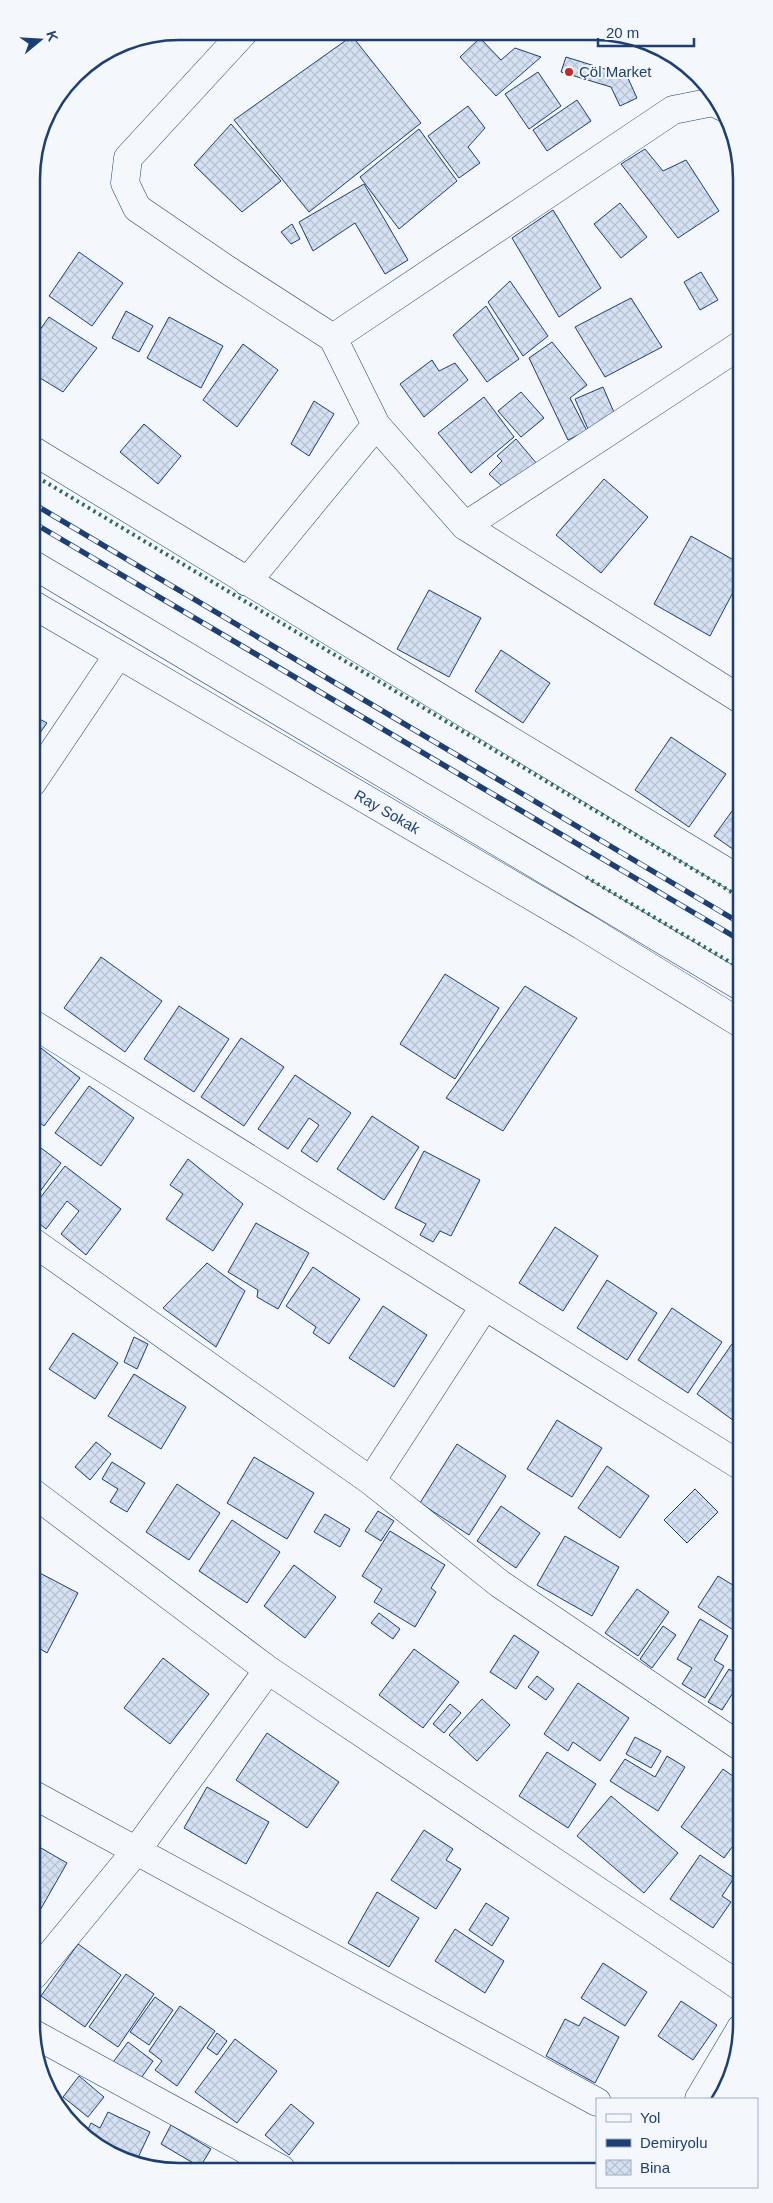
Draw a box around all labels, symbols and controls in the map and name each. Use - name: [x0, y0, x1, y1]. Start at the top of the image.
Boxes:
- north arrow: [15, 15, 65, 65]
- scale bar: [598, 15, 694, 47]
- text: 20 m: [606, 24, 639, 41]
- text: K: [43, 29, 62, 43]
- place label: Çöl Market: [579, 63, 652, 80]
- marker: Çöl Market: [563, 66, 575, 78]
- street label: Ray Sokak: [352, 786, 423, 837]
- legend: [596, 2098, 758, 2188]
- text: Yol: [640, 2109, 660, 2126]
- text: Demiryolu: [640, 2134, 708, 2151]
- text: Bina: [640, 2159, 671, 2176]

